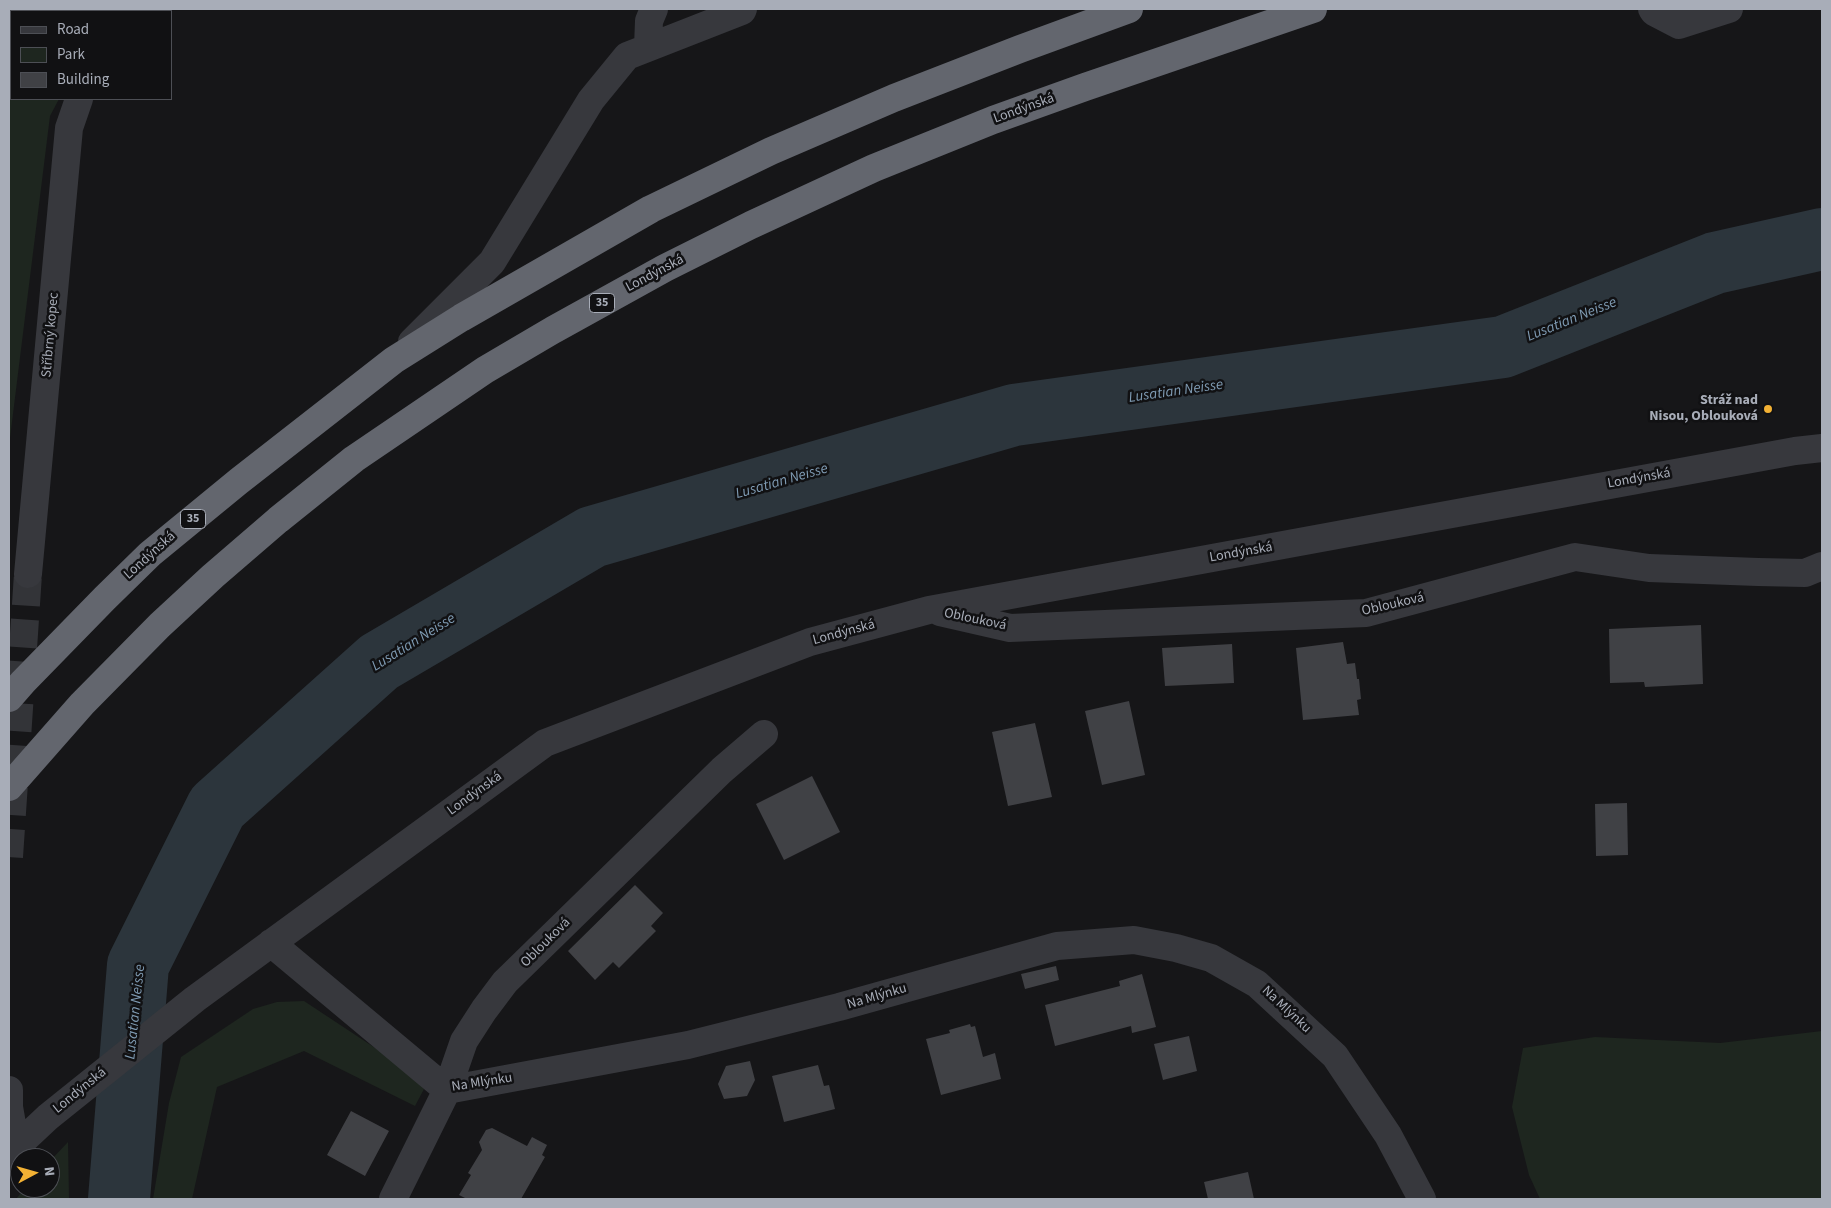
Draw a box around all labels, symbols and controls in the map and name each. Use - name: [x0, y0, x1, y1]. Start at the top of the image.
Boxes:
- legend: [10, 10, 172, 100]
- text: Road: [57, 19, 89, 40]
- text: Park: [57, 44, 85, 65]
- text: Building: [57, 69, 109, 90]
- street label: Londýnská: [991, 90, 1057, 128]
- street label: Londýnská: [623, 252, 687, 296]
- street label: Stříbrný kopec: [39, 292, 63, 378]
- road number: 35: [590, 294, 614, 312]
- water label: Lusatian Neisse: [1524, 294, 1620, 346]
- water label: Lusatian Neisse: [1128, 376, 1224, 408]
- place label: Stráž nad Nisou, Oblouková: [1649, 393, 1758, 426]
- marker: Stráž nad Nisou, Oblouková: [1762, 403, 1774, 415]
- water label: Lusatian Neisse: [734, 460, 830, 504]
- street label: Londýnská: [1606, 465, 1672, 493]
- road number: 35: [180, 509, 206, 528]
- street label: Londýnská: [121, 528, 179, 584]
- street label: Londýnská: [1208, 539, 1274, 567]
- street label: Oblouková: [1360, 590, 1426, 620]
- street label: Oblouková: [942, 605, 1008, 635]
- water label: Lusatian Neisse: [369, 610, 459, 676]
- street label: Londýnská: [811, 617, 877, 649]
- street label: Londýnská: [444, 769, 506, 819]
- street label: Oblouková: [518, 915, 574, 971]
- water label: Lusatian Neisse: [122, 964, 150, 1060]
- street label: Na Mlýnku: [845, 980, 909, 1014]
- street label: Na Mlýnku: [1258, 983, 1314, 1037]
- street label: Londýnská: [50, 1064, 110, 1118]
- street label: Na Mlýnku: [450, 1070, 514, 1096]
- north arrow: [10, 1148, 60, 1198]
- text: N: [38, 1166, 59, 1177]

